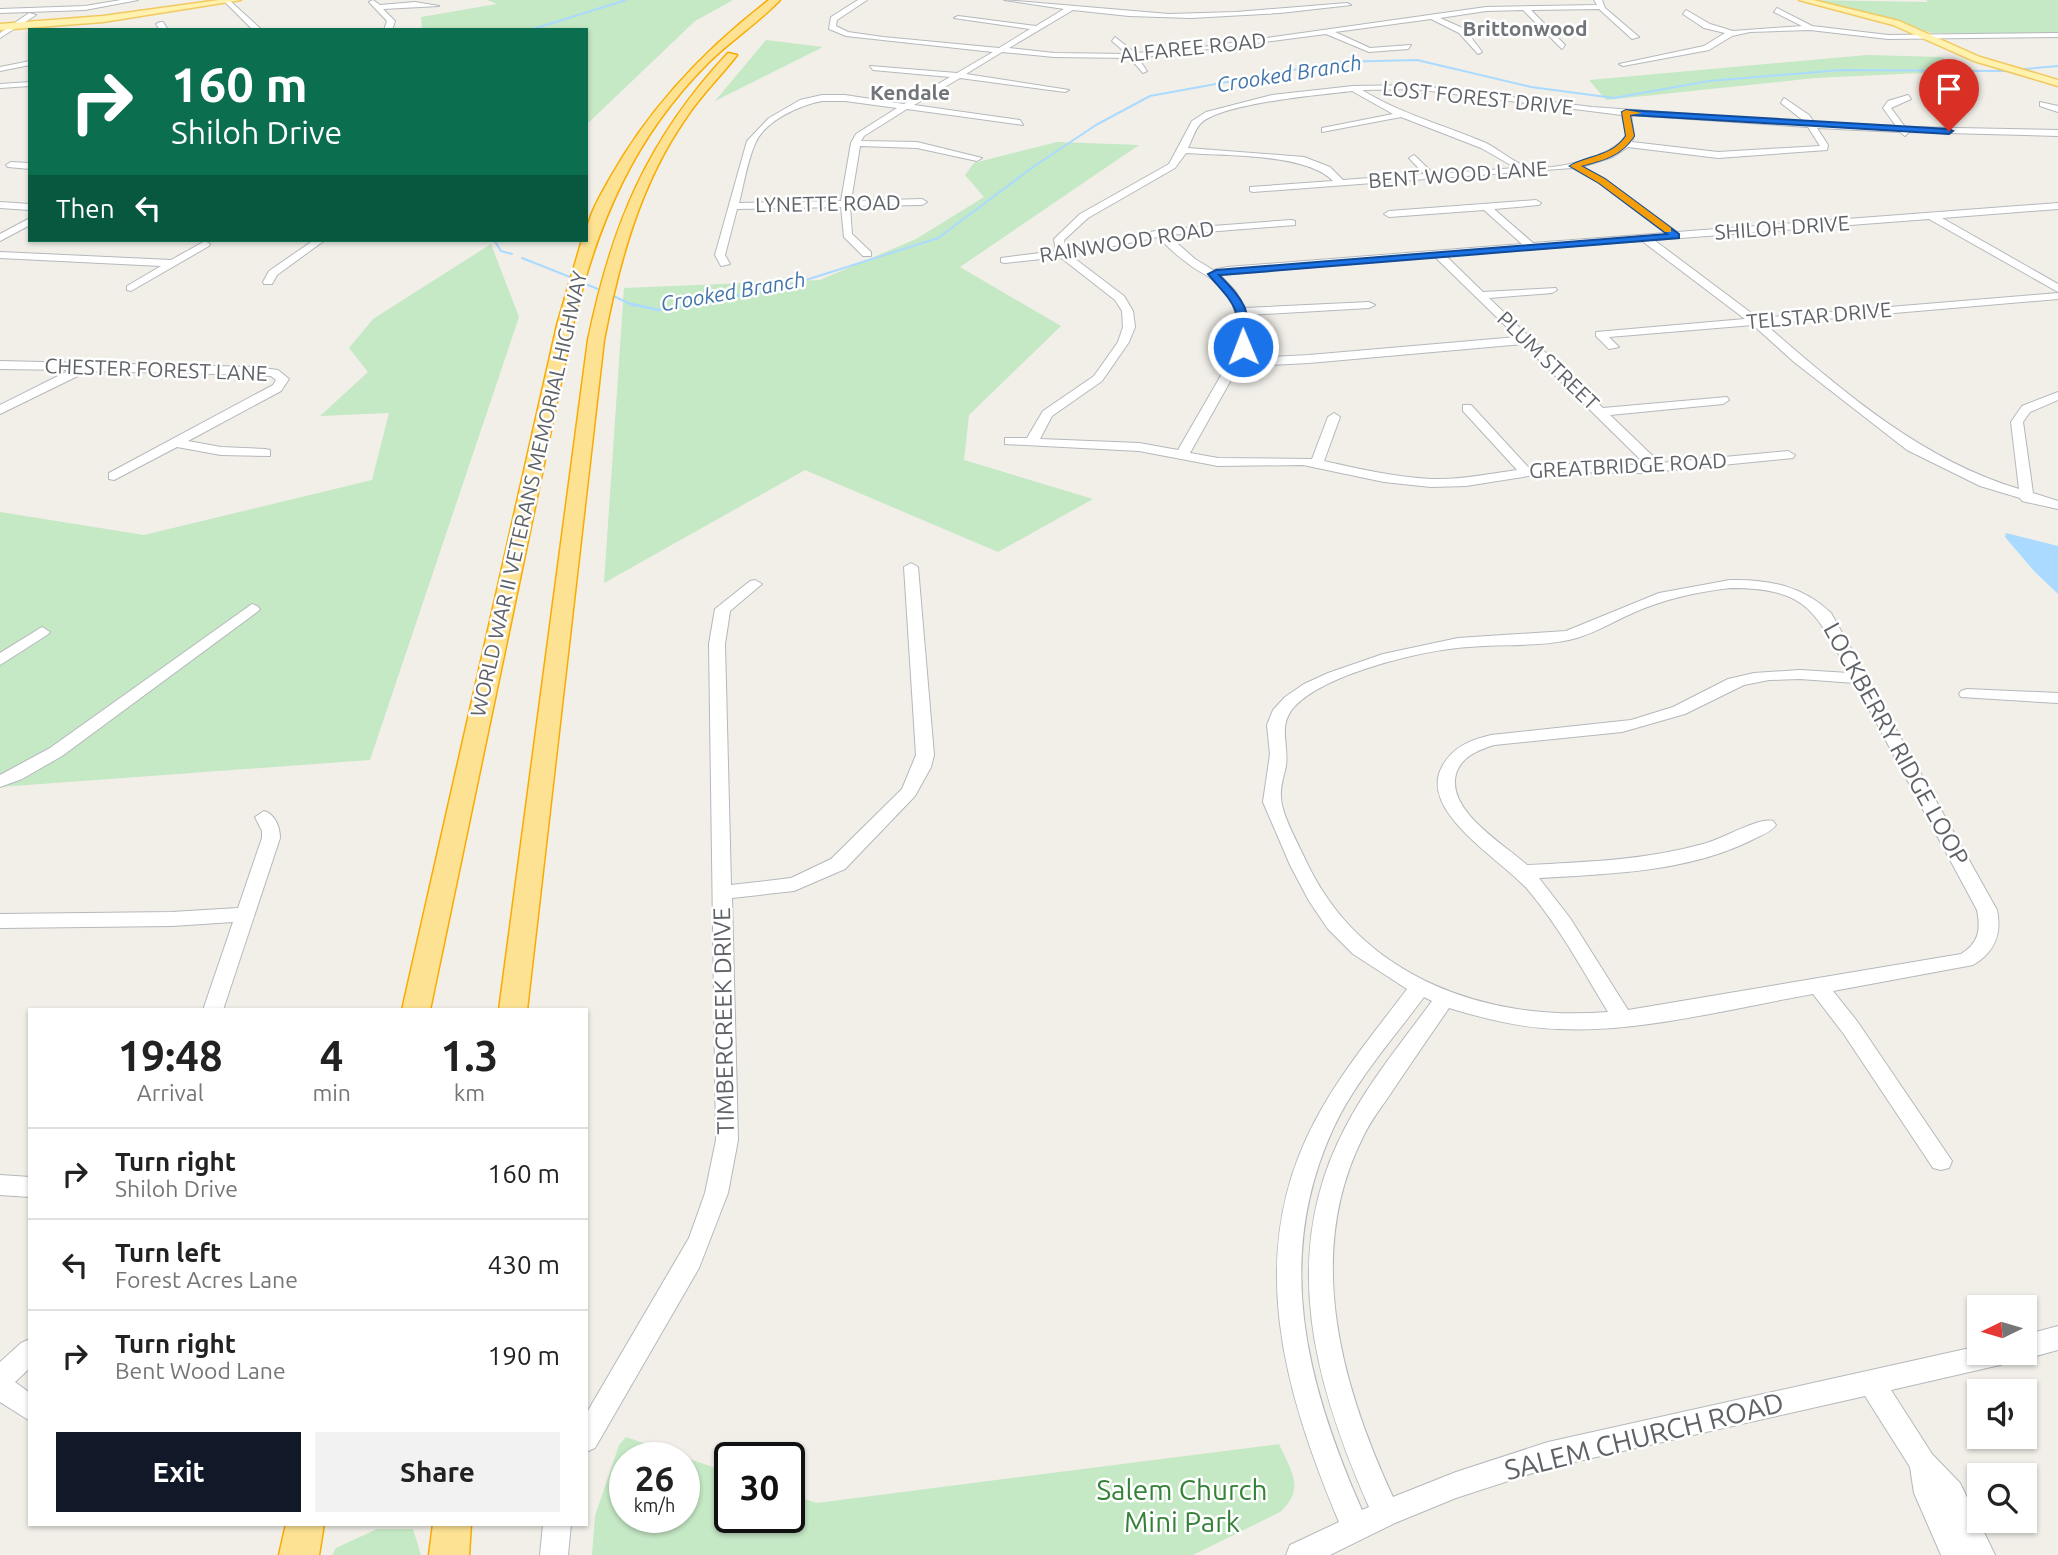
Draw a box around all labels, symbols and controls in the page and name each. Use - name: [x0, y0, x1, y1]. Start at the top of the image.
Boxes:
- district label: Brittonwood: [1462, 16, 1588, 40]
- street label: ALFAREE ROAD: [1118, 27, 1267, 67]
- water label: Crooked Branch: [1215, 50, 1363, 96]
- icon: right: [56, 56, 147, 147]
- text: 160 m: [171, 56, 308, 111]
- pin: [1919, 59, 1979, 131]
- icon: arrive: [1930, 70, 1968, 108]
- street label: LOST FOREST DRIVE: [1381, 75, 1575, 119]
- district label: Kendale: [870, 80, 950, 104]
- text: Shiloh Drive: [171, 114, 342, 150]
- street label: BENT WOOD LANE: [1367, 156, 1549, 192]
- icon: left: [129, 189, 167, 227]
- street label: LYNETTE ROAD: [755, 190, 901, 216]
- text: Then: [56, 194, 115, 223]
- street label: SHILOH DRIVE: [1714, 210, 1850, 244]
- street label: RAINWOOD ROAD: [1038, 215, 1216, 267]
- water label: Crooked Branch: [659, 266, 807, 316]
- street label: WORLD WAR II VETERANS MEMORIAL HIGHWAY: [465, 269, 591, 719]
- street label: TELSTAR DRIVE: [1745, 297, 1893, 333]
- street label: PLUM STREET: [1493, 306, 1605, 415]
- position arrow: [1206, 310, 1280, 384]
- street label: CHESTER FOREST LANE: [44, 353, 268, 385]
- street label: GREATBRIDGE ROAD: [1528, 448, 1727, 482]
- street label: LOCKBERRY RIDGE LOOP: [1818, 618, 1974, 870]
- street label: TIMBERCREEK DRIVE: [708, 907, 739, 1135]
- text: 19:48: [118, 1032, 223, 1079]
- text: 4: [320, 1032, 344, 1079]
- text: 1.3: [441, 1032, 498, 1079]
- text: Arrival: [137, 1080, 204, 1105]
- text: min: [312, 1080, 351, 1105]
- text: km: [454, 1080, 485, 1105]
- text: Turn right: [115, 1147, 236, 1176]
- icon: right: [56, 1155, 94, 1193]
- text: 160 m: [488, 1159, 560, 1188]
- text: Shiloh Drive: [115, 1176, 238, 1201]
- text: Turn left: [115, 1238, 221, 1267]
- icon: left: [56, 1246, 94, 1284]
- text: 430 m: [488, 1250, 560, 1279]
- text: Forest Acres Lane: [115, 1267, 298, 1292]
- north arrow: [1967, 1295, 2037, 1365]
- map controls: [1967, 1295, 2037, 1533]
- text: Turn right: [115, 1329, 236, 1358]
- icon: right: [56, 1337, 94, 1375]
- text: 190 m: [488, 1341, 560, 1370]
- text: Bent Wood Lane: [115, 1358, 286, 1383]
- button: sound: [1967, 1379, 2037, 1449]
- street label: SALEM CHURCH ROAD: [1501, 1386, 1787, 1485]
- button: Exit: [56, 1432, 301, 1512]
- button: Share: [315, 1432, 560, 1512]
- speed limit sign: 30: [714, 1442, 805, 1533]
- text: 26: [635, 1458, 674, 1498]
- button: search: [1967, 1463, 2037, 1533]
- park label: Salem Church Mini Park: [1096, 1474, 1268, 1537]
- text: km/h: [634, 1495, 675, 1515]

